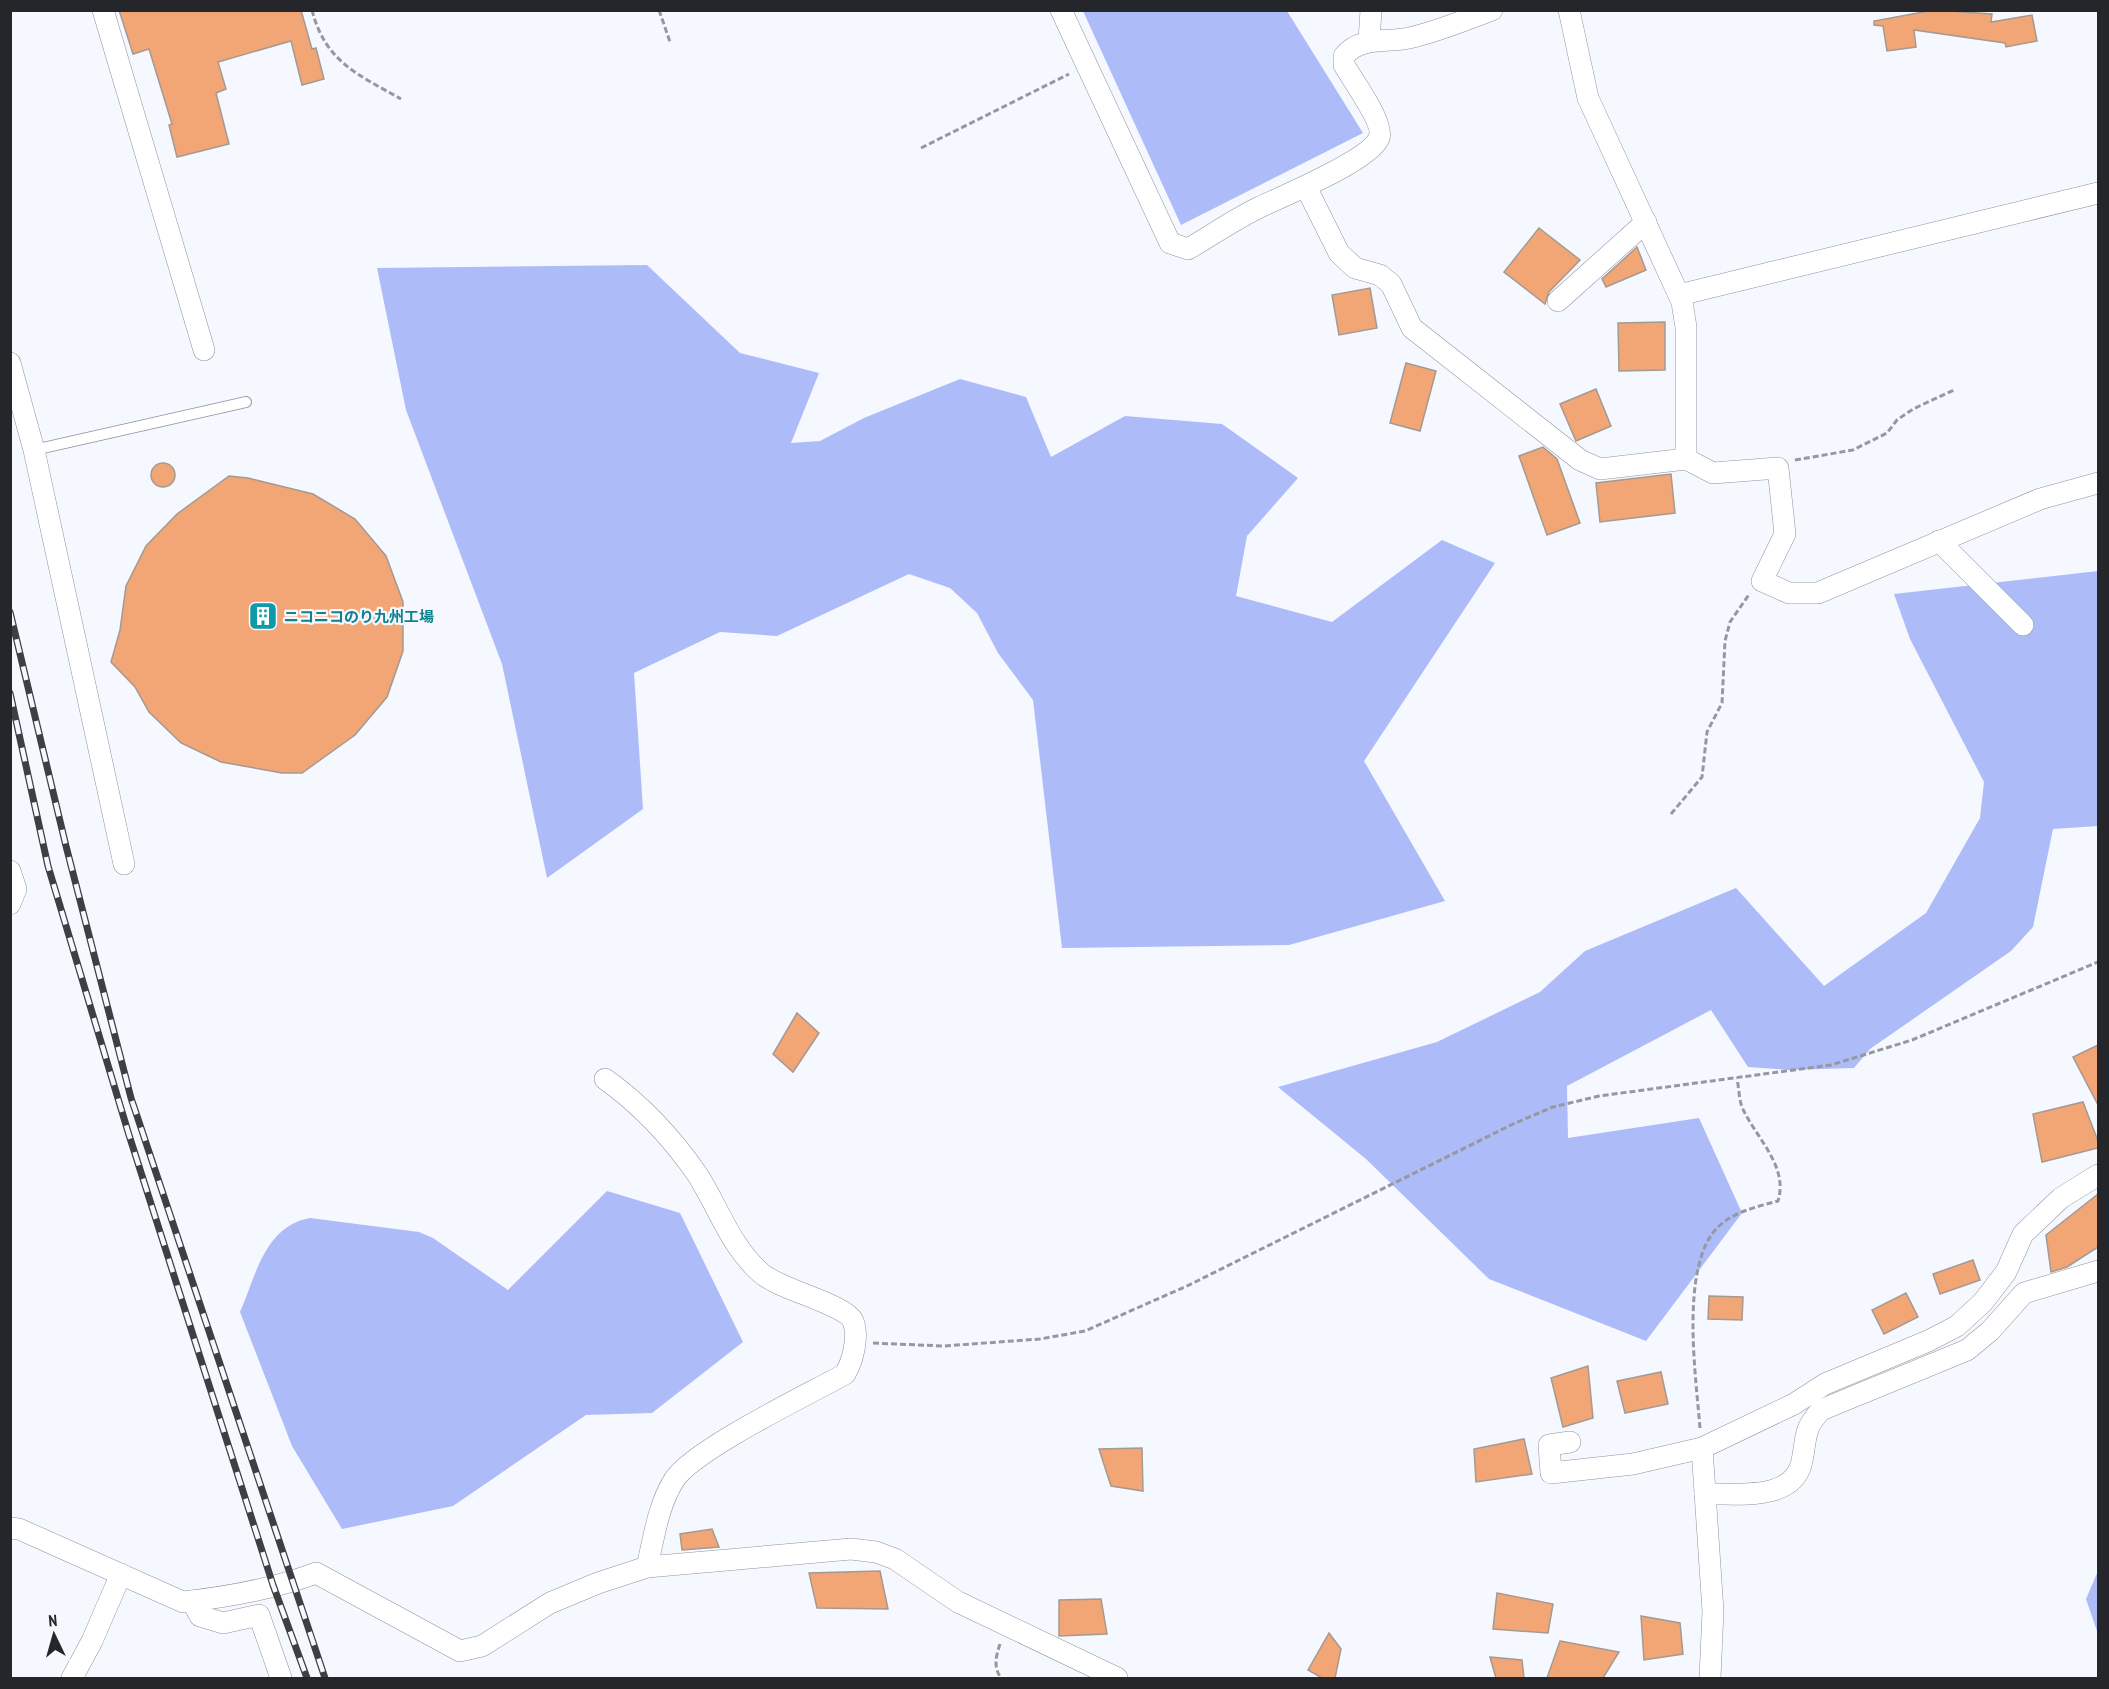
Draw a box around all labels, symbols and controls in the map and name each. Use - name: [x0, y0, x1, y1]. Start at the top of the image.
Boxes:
- building icon: ニコニコのり九州工場: [247, 600, 279, 632]
- place label: ニコニコのり九州工場: [284, 607, 434, 626]
- north arrow: [24, 1605, 84, 1665]
- text: N: [48, 1610, 58, 1630]

